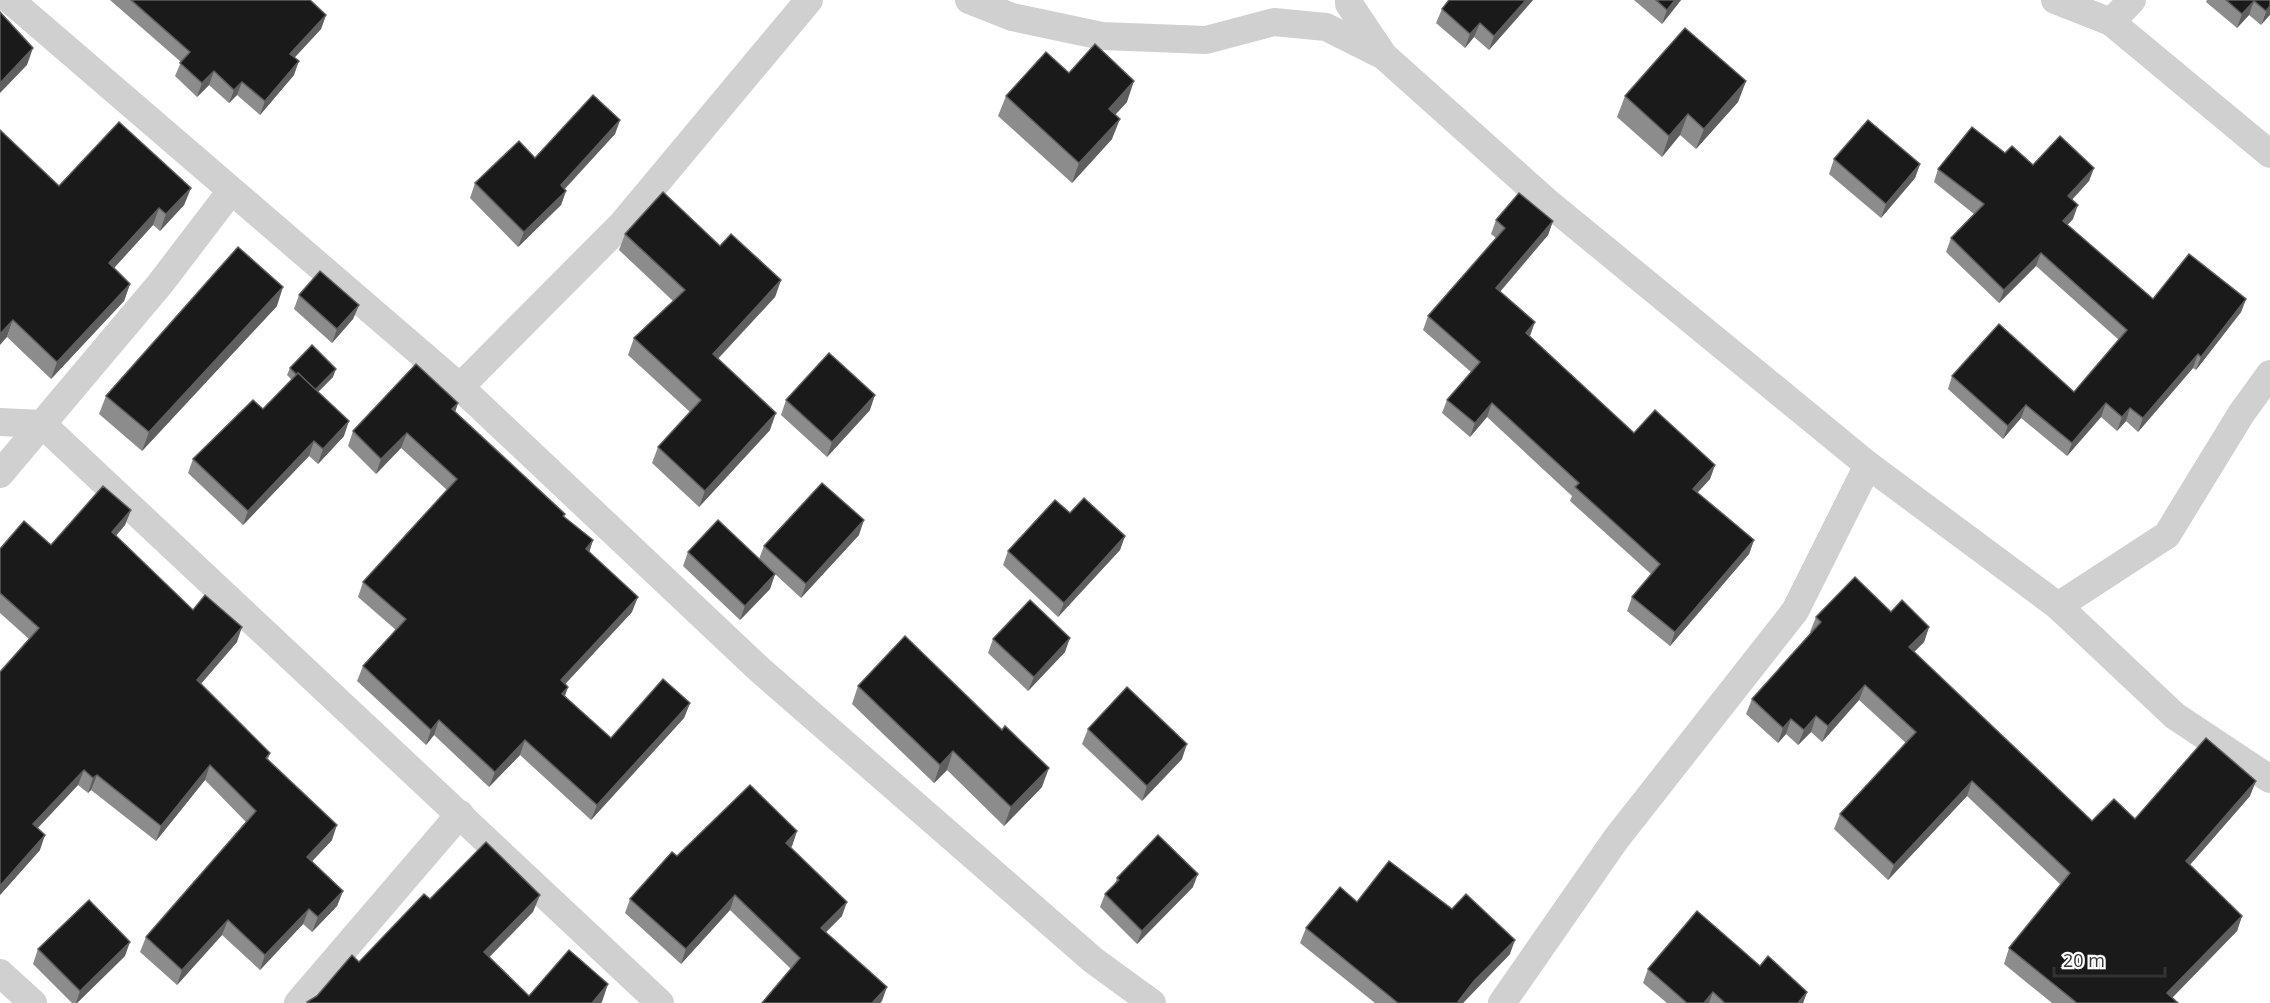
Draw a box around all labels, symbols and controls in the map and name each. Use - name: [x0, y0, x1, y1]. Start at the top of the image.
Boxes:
- scale bar: [2054, 940, 2165, 978]
- text: 20 m: [2063, 948, 2105, 972]

